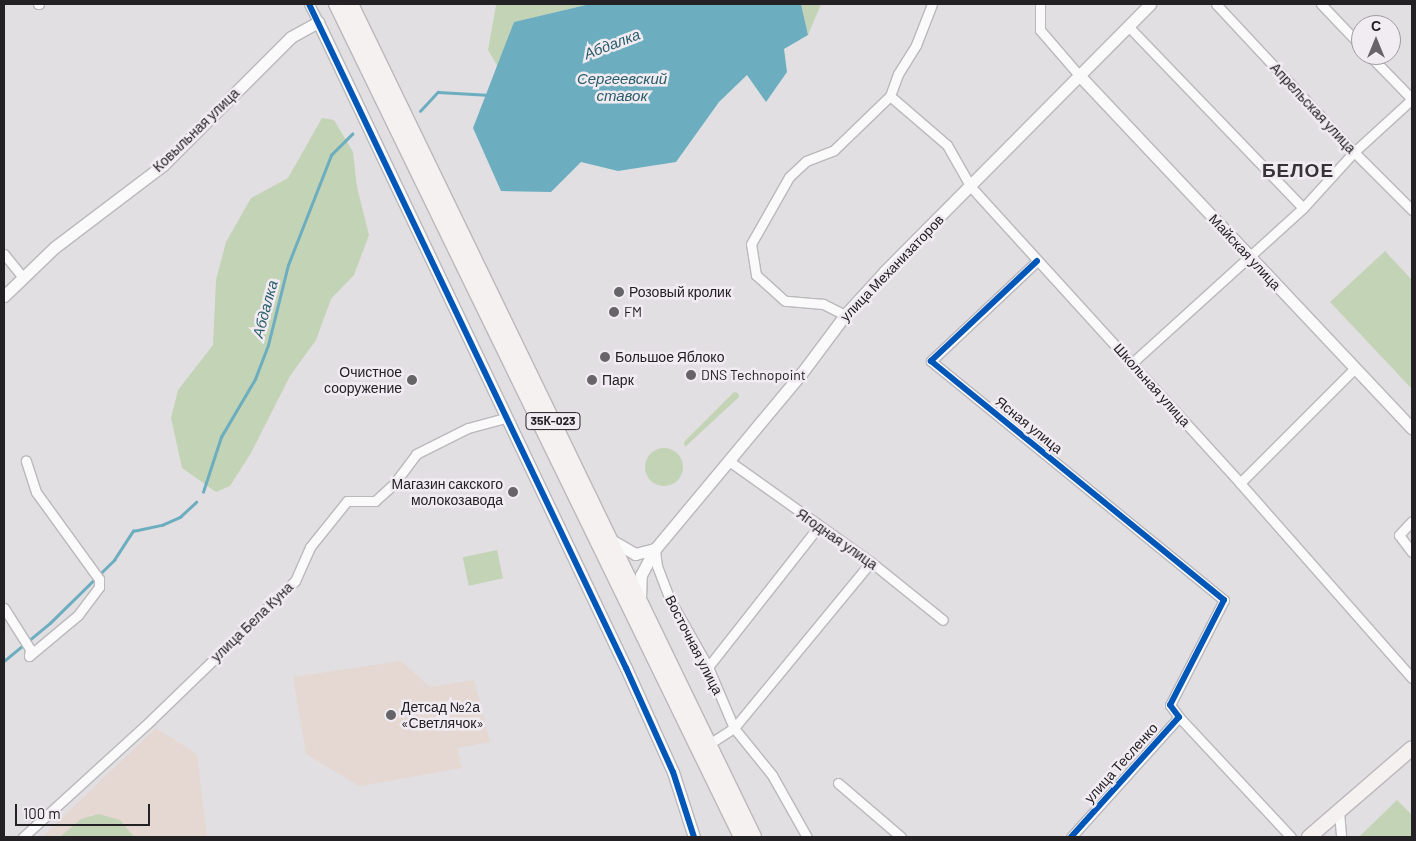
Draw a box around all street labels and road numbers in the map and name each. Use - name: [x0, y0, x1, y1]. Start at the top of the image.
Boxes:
- street label: Апрельская улица: [1267, 59, 1359, 157]
- street label: Ковыльная улица: [149, 85, 243, 175]
- street label: улица Механизаторов: [837, 211, 947, 325]
- street label: Майская улица: [1206, 211, 1284, 293]
- street label: Школьная улица: [1110, 340, 1194, 430]
- street label: Ясная улица: [992, 393, 1066, 457]
- road number: 35К-023: [524, 412, 582, 431]
- street label: Ягодная улица: [793, 505, 881, 573]
- street label: улица Бела Куна: [208, 579, 296, 665]
- street label: Восточная улица: [662, 592, 726, 698]
- street label: улица Тесленко: [1081, 720, 1161, 806]

